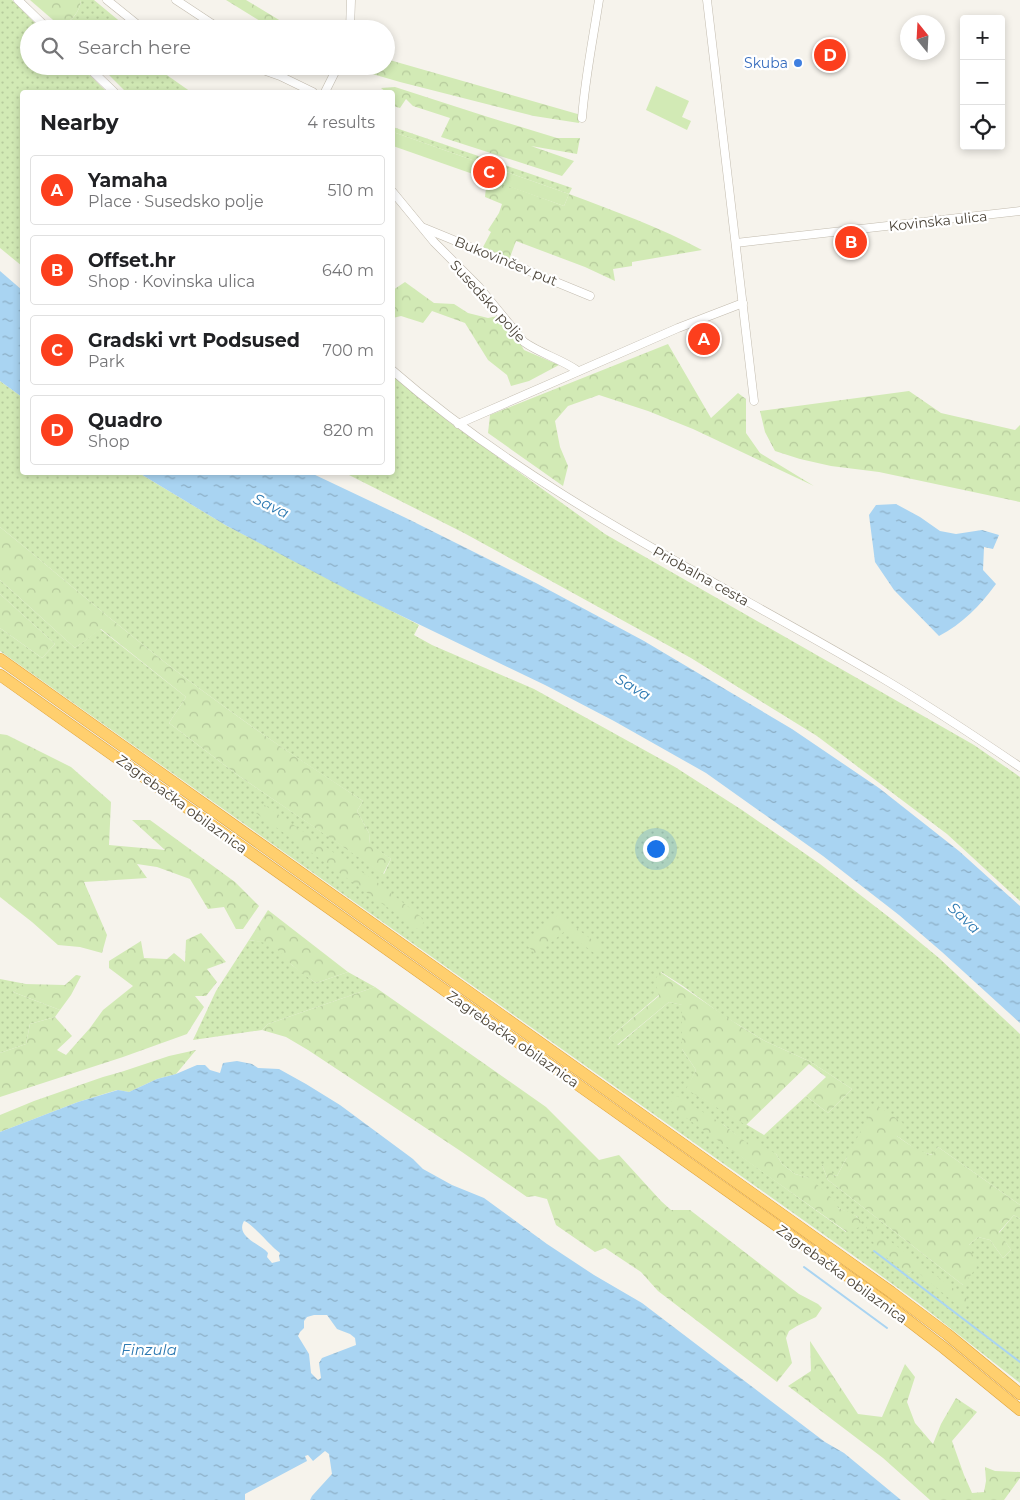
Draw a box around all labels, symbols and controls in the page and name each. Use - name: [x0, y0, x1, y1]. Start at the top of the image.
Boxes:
- north arrow: [900, 15, 945, 60]
- map controls: [960, 15, 1005, 150]
- button: +: [960, 15, 1005, 60]
- search box: [20, 20, 395, 75]
- icon: search: [38, 34, 66, 62]
- text: Search here: [78, 36, 191, 59]
- pin: D: [814, 36, 846, 74]
- place label: Skuba: [744, 54, 788, 72]
- marker: Skuba: [792, 57, 804, 69]
- button: −: [960, 60, 1005, 105]
- button: locate: [960, 105, 1005, 150]
- text: Nearby: [40, 110, 119, 135]
- text: 4 results: [307, 113, 375, 132]
- pin: C: [473, 153, 505, 191]
- text: Yamaha: [88, 169, 168, 192]
- text: A: [51, 181, 63, 200]
- text: 510 m: [327, 181, 374, 200]
- text: Place · Susedsko polje: [88, 192, 264, 211]
- street label: Kovinska ulica: [888, 207, 988, 235]
- pin: B: [835, 223, 867, 261]
- street label: Bukovinčev put: [452, 232, 560, 290]
- text: Offset.hr: [88, 249, 176, 272]
- street label: Susedsko polje: [446, 256, 530, 346]
- text: B: [51, 261, 63, 280]
- text: 640 m: [322, 261, 374, 280]
- text: Shop · Kovinska ulica: [88, 272, 255, 291]
- pin: A: [688, 320, 720, 358]
- text: Gradski vrt Podsused: [88, 329, 300, 352]
- text: C: [51, 341, 63, 360]
- text: 700 m: [323, 341, 374, 360]
- text: Park: [88, 352, 125, 371]
- text: Quadro: [88, 409, 163, 432]
- text: D: [50, 421, 64, 440]
- text: 820 m: [323, 421, 374, 440]
- text: Shop: [88, 432, 130, 451]
- water label: Sava: [250, 489, 292, 522]
- street label: Priobalna cesta: [650, 542, 752, 610]
- water label: Sava: [612, 669, 654, 704]
- street label: Zagrebačka obilaznica: [113, 751, 251, 857]
- your location: [643, 836, 669, 862]
- water label: Sava: [944, 898, 985, 937]
- street label: Zagrebačka obilaznica: [443, 987, 583, 1091]
- street label: Zagrebačka obilaznica: [773, 1221, 911, 1327]
- water label: Finzula: [121, 1340, 177, 1359]

